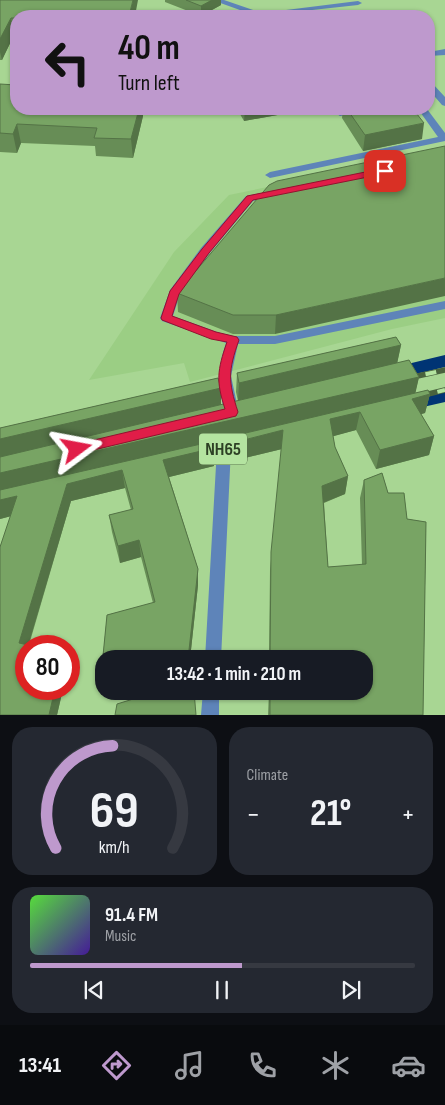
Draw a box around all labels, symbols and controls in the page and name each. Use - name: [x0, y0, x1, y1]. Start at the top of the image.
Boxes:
- text: 40 m: [118, 27, 180, 70]
- icon: left: [35, 30, 100, 95]
- text: Turn left: [118, 70, 180, 97]
- pin: [364, 150, 406, 192]
- icon: arrive: [371, 157, 399, 185]
- position arrow: [50, 422, 102, 474]
- road number: NH65: [199, 434, 247, 464]
- speed limit sign: 80: [15, 635, 80, 700]
- text: 13:42 · 1 min · 210 m: [167, 663, 301, 686]
- text: Climate: [247, 766, 288, 785]
- text: 69: [90, 780, 139, 843]
- text: 21°: [310, 791, 351, 836]
- text: −: [247, 798, 260, 831]
- text: +: [401, 798, 415, 831]
- text: km/h: [99, 837, 130, 858]
- text: 91.4 FM: [105, 904, 158, 927]
- text: Music: [105, 927, 136, 946]
- icon: previous: [80, 976, 108, 1004]
- icon: pause: [208, 976, 236, 1004]
- icon: next: [337, 976, 365, 1004]
- icon: directions: [99, 1048, 134, 1083]
- icon: music: [172, 1048, 207, 1083]
- icon: phone: [245, 1048, 280, 1083]
- icon: climate: [318, 1048, 353, 1083]
- icon: car: [391, 1048, 426, 1083]
- text: 13:41: [19, 1052, 61, 1079]

